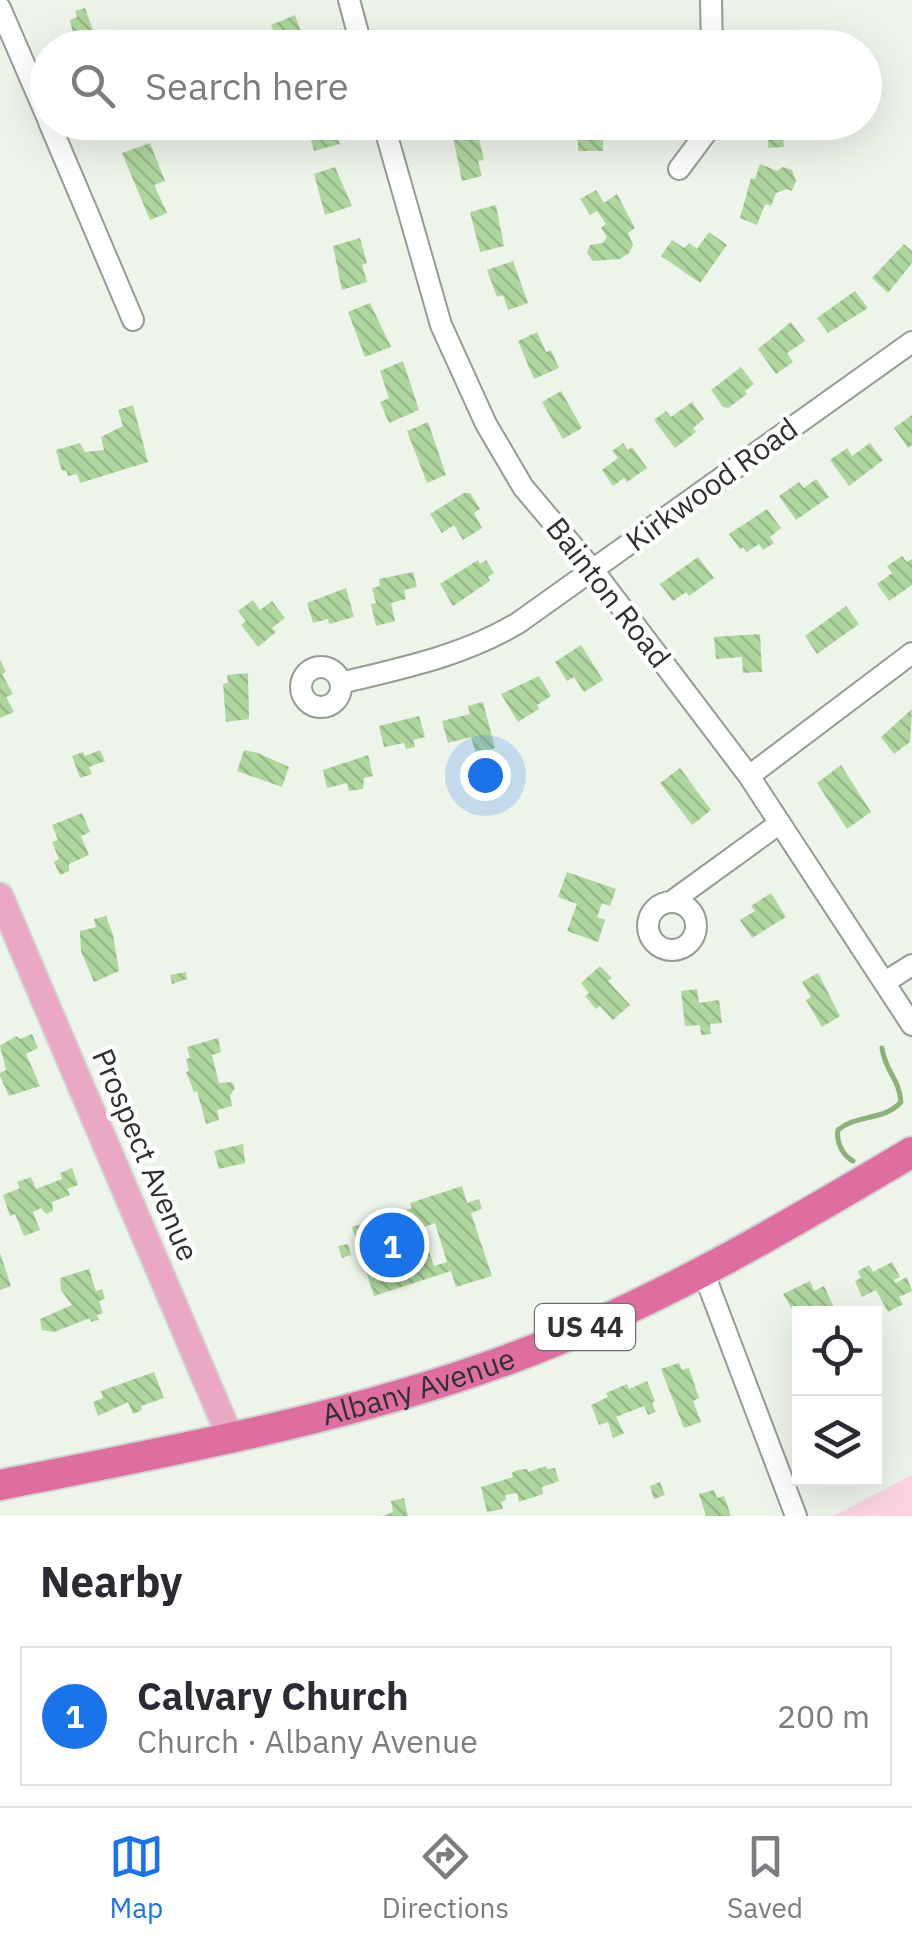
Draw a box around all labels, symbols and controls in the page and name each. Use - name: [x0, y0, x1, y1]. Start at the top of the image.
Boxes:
- search box: [30, 30, 882, 140]
- icon: search: [65, 58, 120, 113]
- text: Search here: [145, 61, 349, 110]
- street label: Kirkwood Road: [617, 408, 805, 559]
- street label: Bainton Road: [538, 509, 680, 675]
- your location: [460, 750, 511, 801]
- street label: Prospect Avenue: [84, 1042, 209, 1266]
- pin: 1: [360, 1208, 424, 1282]
- road number: US 44: [535, 1304, 635, 1350]
- map controls: [792, 1306, 882, 1486]
- button: locate: [792, 1306, 882, 1396]
- street label: Albany Avenue: [317, 1338, 520, 1433]
- button: layers: [792, 1396, 882, 1486]
- text: Nearby: [40, 1554, 182, 1609]
- text: Calvary Church: [137, 1671, 409, 1720]
- text: 1: [65, 1695, 84, 1737]
- text: 200 m: [777, 1695, 870, 1737]
- text: Church · Albany Avenue: [137, 1720, 478, 1762]
- tab: Map: [109, 1829, 164, 1926]
- tab: Directions: [382, 1829, 509, 1926]
- tab: Saved: [727, 1829, 803, 1926]

